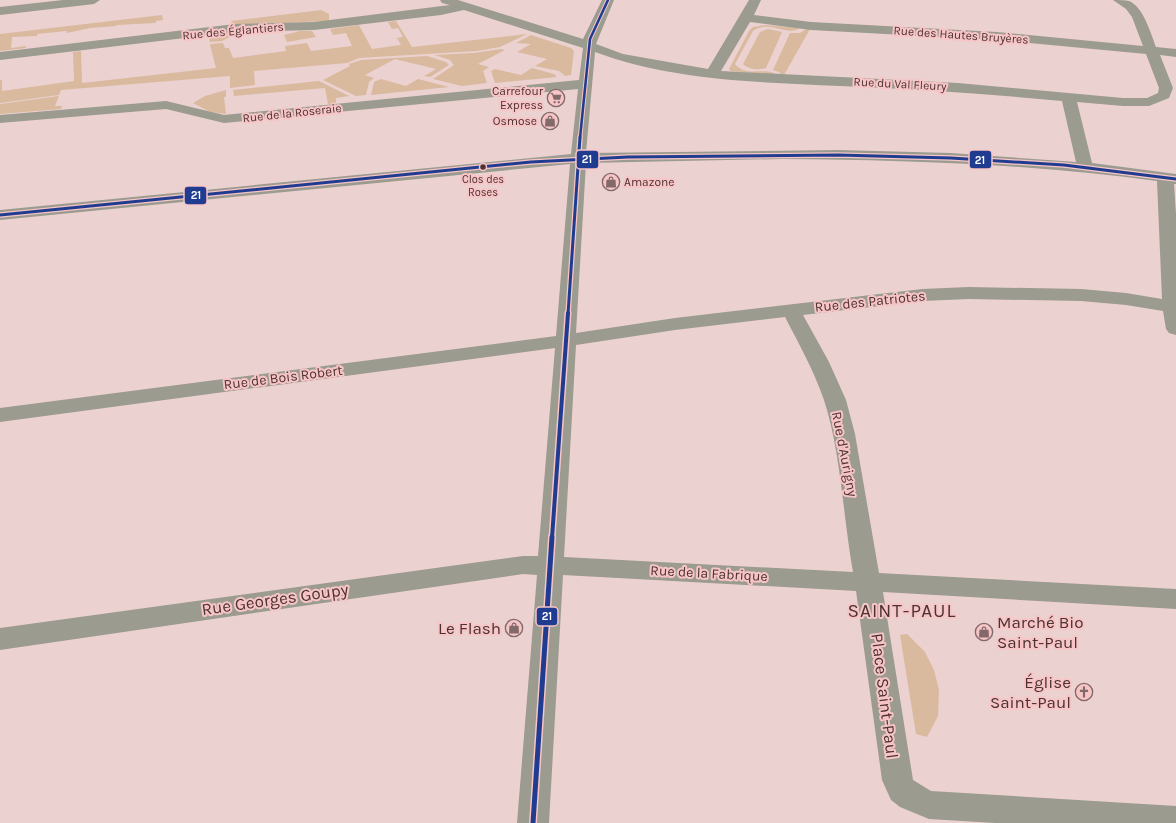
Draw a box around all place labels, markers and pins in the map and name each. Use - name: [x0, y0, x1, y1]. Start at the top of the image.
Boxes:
- place label: Carrefour Express: [492, 84, 544, 112]
- supermarket icon: Carrefour Express: [546, 88, 566, 108]
- shop icon: Osmose: [540, 111, 560, 131]
- place label: Osmose: [493, 114, 537, 128]
- marker: Clos des Roses: [478, 162, 488, 172]
- shop icon: Amazone: [601, 172, 621, 192]
- place label: Clos des Roses: [462, 173, 504, 199]
- place label: Amazone: [624, 175, 674, 189]
- place label: Marché Bio Saint-Paul: [997, 612, 1084, 652]
- place label: Le Flash: [438, 618, 501, 638]
- shop icon: Le Flash: [504, 618, 524, 638]
- shop icon: Marché Bio Saint-Paul: [974, 622, 994, 642]
- place label: Église Saint-Paul: [990, 672, 1071, 712]
- church icon: Église Saint-Paul: [1074, 682, 1094, 702]

